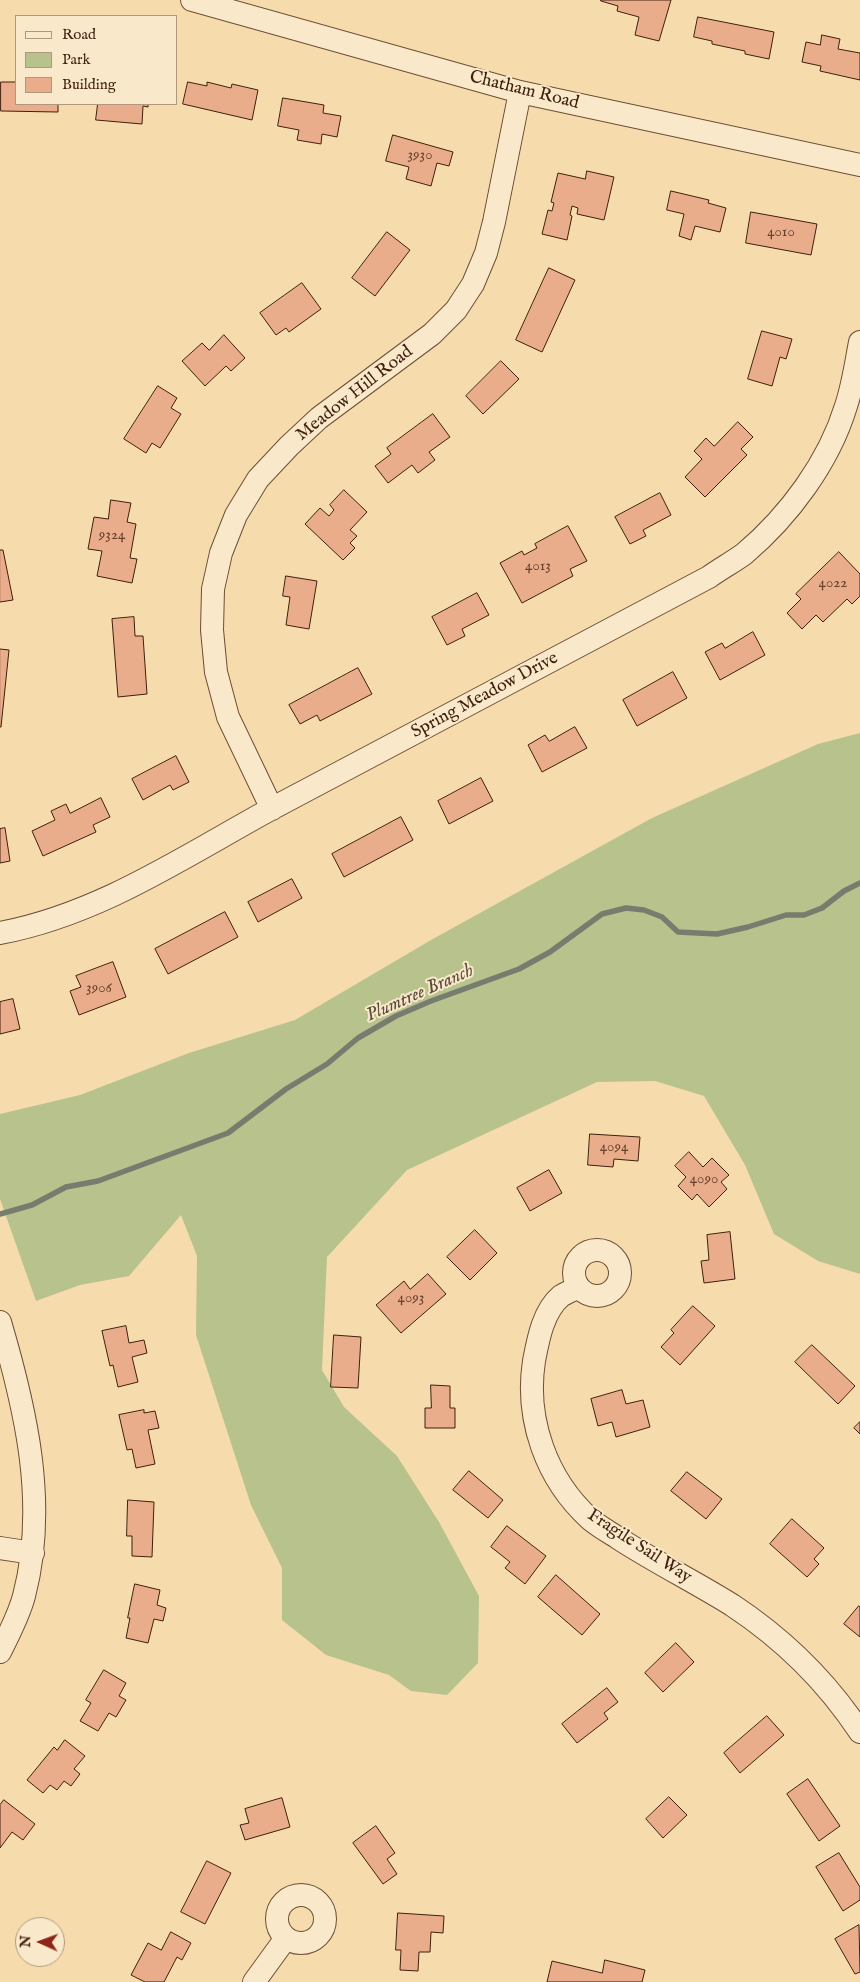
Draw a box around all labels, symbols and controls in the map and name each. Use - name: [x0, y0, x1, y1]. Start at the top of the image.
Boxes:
- legend: [15, 15, 178, 105]
- text: Road: [62, 25, 96, 44]
- text: Park: [62, 50, 91, 69]
- street label: Chatham Road: [467, 67, 581, 115]
- text: Building: [62, 75, 116, 94]
- house number: 3930: [407, 147, 433, 165]
- house number: 4010: [767, 224, 795, 242]
- street label: Meadow Hill Road: [292, 342, 418, 446]
- house number: 9324: [99, 527, 125, 545]
- house number: 4013: [525, 558, 551, 576]
- house number: 4022: [819, 575, 847, 593]
- street label: Spring Meadow Drive: [408, 648, 562, 744]
- water label: Plumtree Branch: [363, 960, 477, 1028]
- house number: 3906: [86, 980, 112, 998]
- house number: 4094: [600, 1139, 628, 1157]
- house number: 4090: [690, 1171, 718, 1189]
- house number: 4093: [398, 1290, 424, 1308]
- street label: Fragile Sail Way: [583, 1505, 695, 1589]
- north arrow: [15, 1917, 65, 1967]
- text: N: [17, 1935, 35, 1948]

